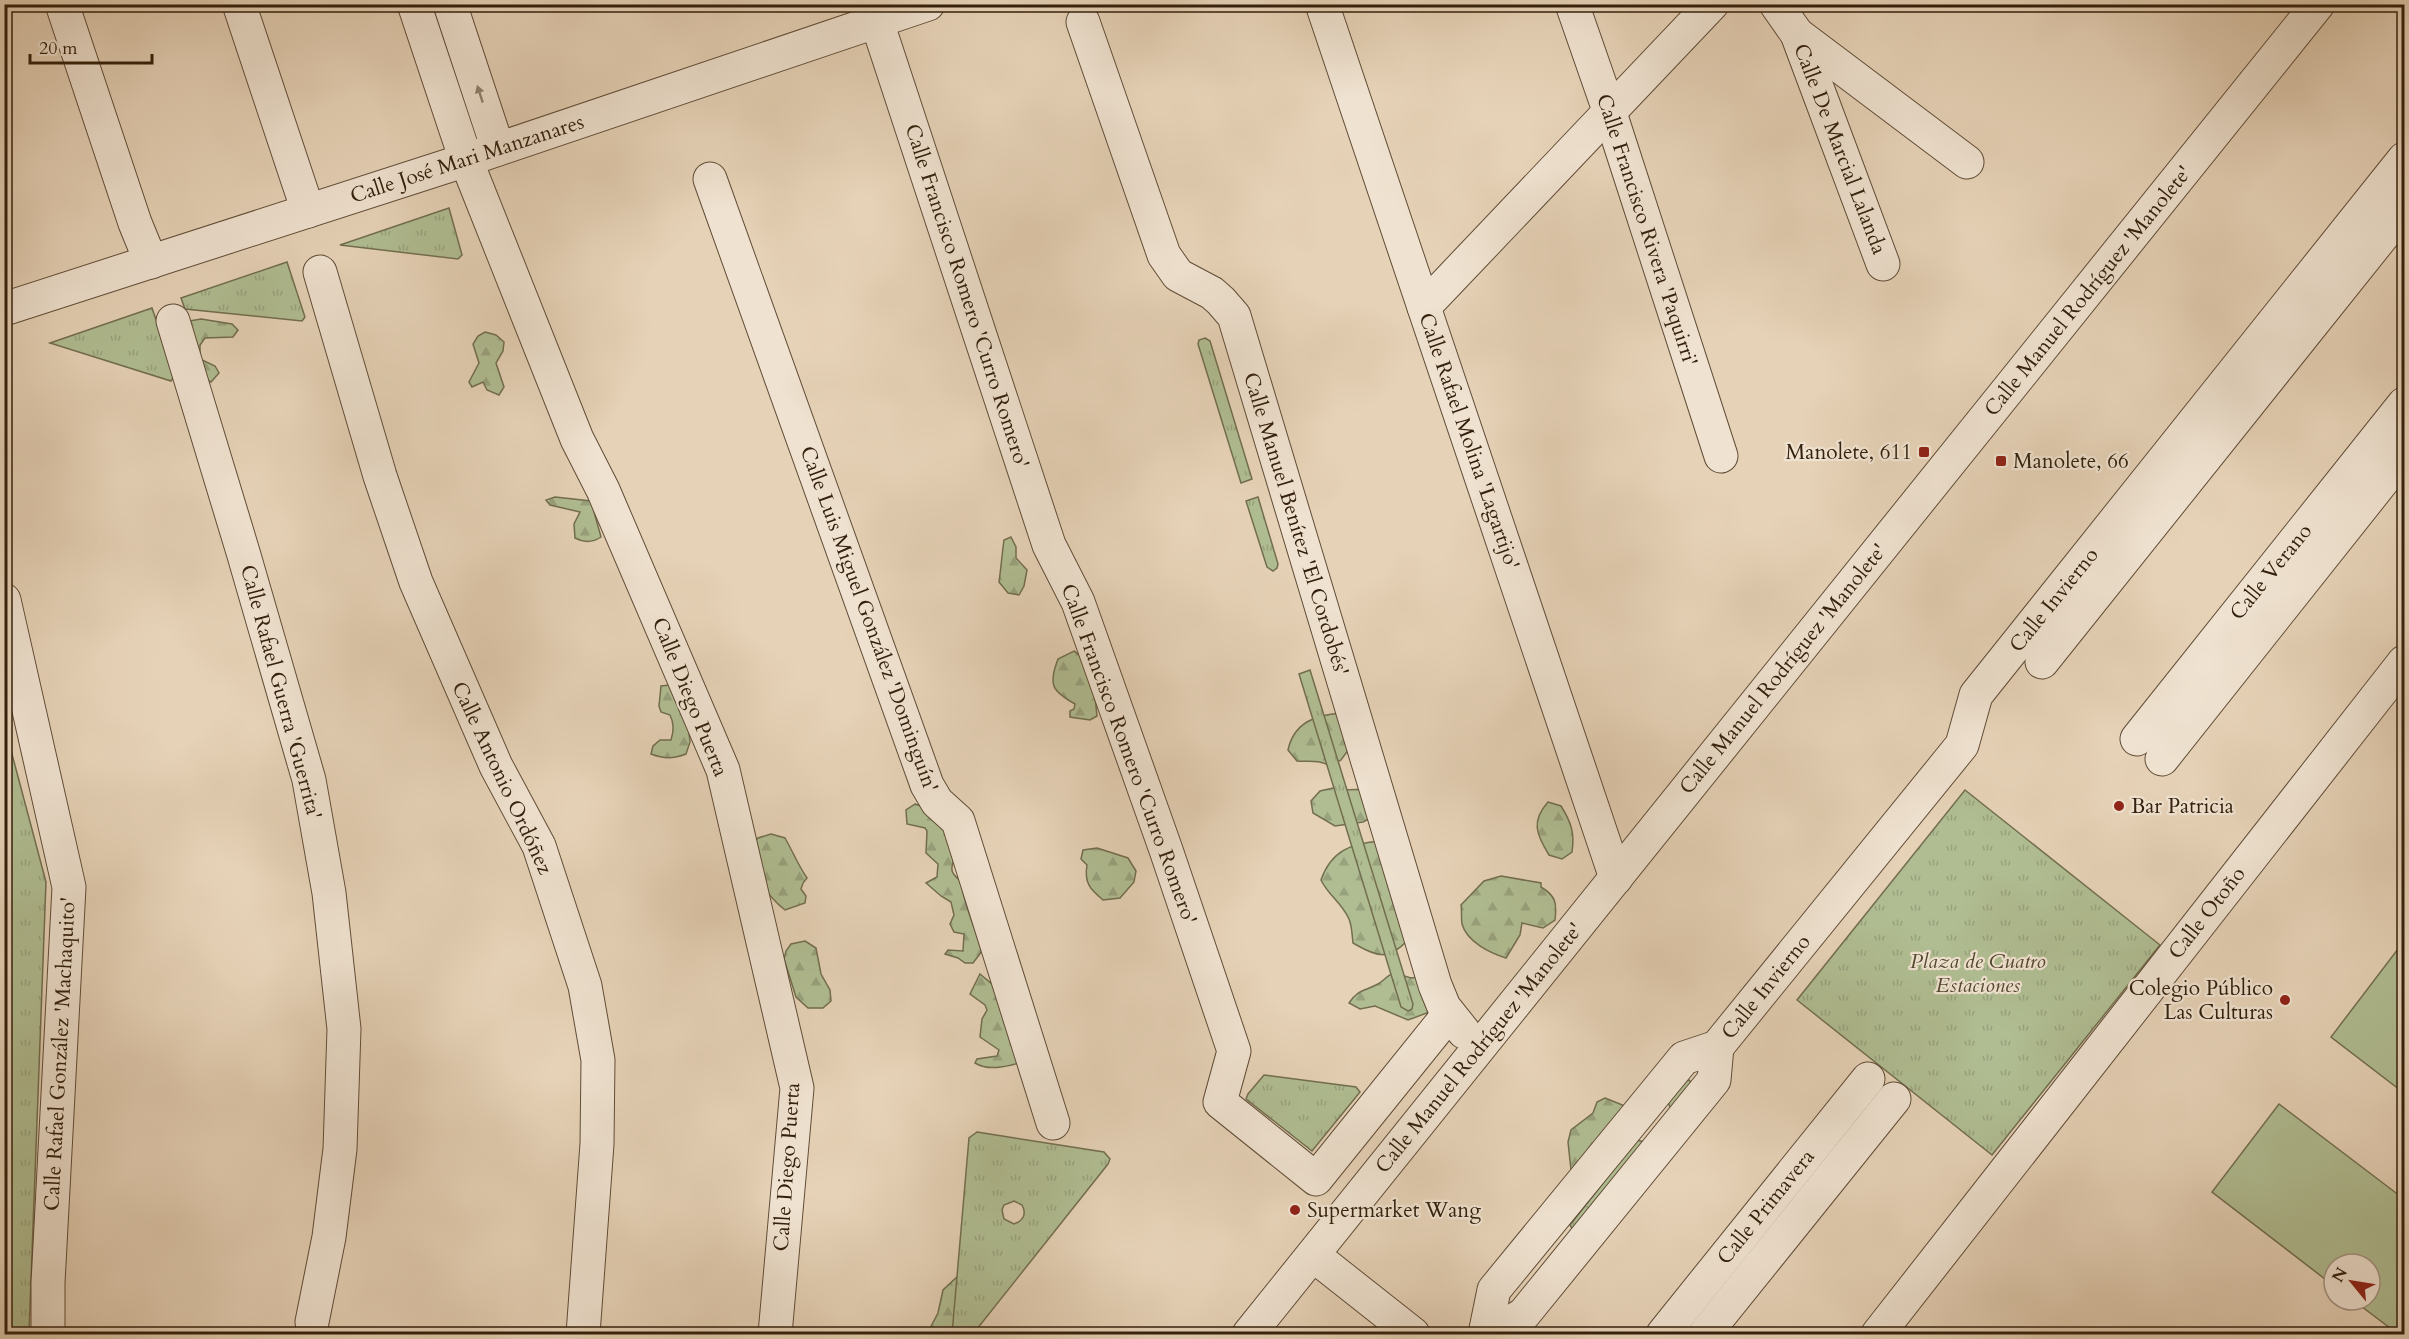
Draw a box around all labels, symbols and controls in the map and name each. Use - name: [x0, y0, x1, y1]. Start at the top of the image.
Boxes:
- scale bar: [30, 27, 152, 65]
- text: 20 m: [39, 36, 78, 61]
- street label: Calle De Marcial Lalanda: [1786, 39, 1894, 259]
- one-way arrow: [475, 85, 484, 103]
- street label: Calle Francisco Rivera 'Paquirri': [1589, 90, 1705, 370]
- street label: Calle José Mari Manzanares: [346, 107, 588, 211]
- street label: Calle Francisco Romero 'Curro Romero': [898, 120, 1036, 472]
- street label: Calle Manuel Rodríguez 'Manolete': [1978, 159, 2198, 423]
- street label: Calle Rafael Molina 'Lagartijo': [1411, 309, 1527, 573]
- street label: Calle Manuel Benítez 'El Cordobés': [1236, 369, 1356, 679]
- place label: Manolete, 611: [1786, 438, 1912, 467]
- street label: Calle Luis Miguel González 'Dominguín': [793, 442, 945, 796]
- marker: Manolete, 611: [1917, 445, 1931, 459]
- place label: Manolete, 66: [2013, 447, 2129, 476]
- marker: Manolete, 66: [1994, 454, 2008, 468]
- street label: Calle Verano: [2223, 518, 2319, 626]
- street label: Calle Manuel Rodríguez 'Manolete': [1673, 537, 1893, 801]
- street label: Calle Invierno: [2003, 541, 2105, 659]
- street label: Calle Rafael Guerra 'Guerrita': [233, 561, 329, 823]
- street label: Calle Francisco Romero 'Curro Romero': [1054, 580, 1204, 928]
- street label: Calle Diego Puerta: [645, 613, 735, 781]
- street label: Calle Antonio Ordóñez: [445, 677, 560, 880]
- place label: Bar Patricia: [2131, 792, 2234, 821]
- marker: Bar Patricia: [2112, 799, 2126, 813]
- street label: Calle Otoño: [2162, 861, 2252, 965]
- street label: Calle Rafael González 'Machaquito': [37, 896, 83, 1212]
- street label: Calle Manuel Rodríguez 'Manolete': [1369, 916, 1589, 1180]
- street label: Calle Invierno: [1715, 928, 1817, 1046]
- park label: Plaza de Cuatro Estaciones: [1910, 947, 2046, 1000]
- place label: Colegio Público Las Culturas: [2129, 974, 2273, 1027]
- marker: Colegio Público Las Culturas: [2278, 993, 2292, 1007]
- street label: Calle Diego Puerta: [767, 1082, 807, 1252]
- street label: Calle Primavera: [1710, 1143, 1822, 1271]
- place label: Supermarket Wang: [1307, 1196, 1481, 1225]
- marker: Supermarket Wang: [1288, 1203, 1302, 1217]
- north arrow: [2322, 1252, 2382, 1312]
- text: N: [2327, 1263, 2353, 1287]

